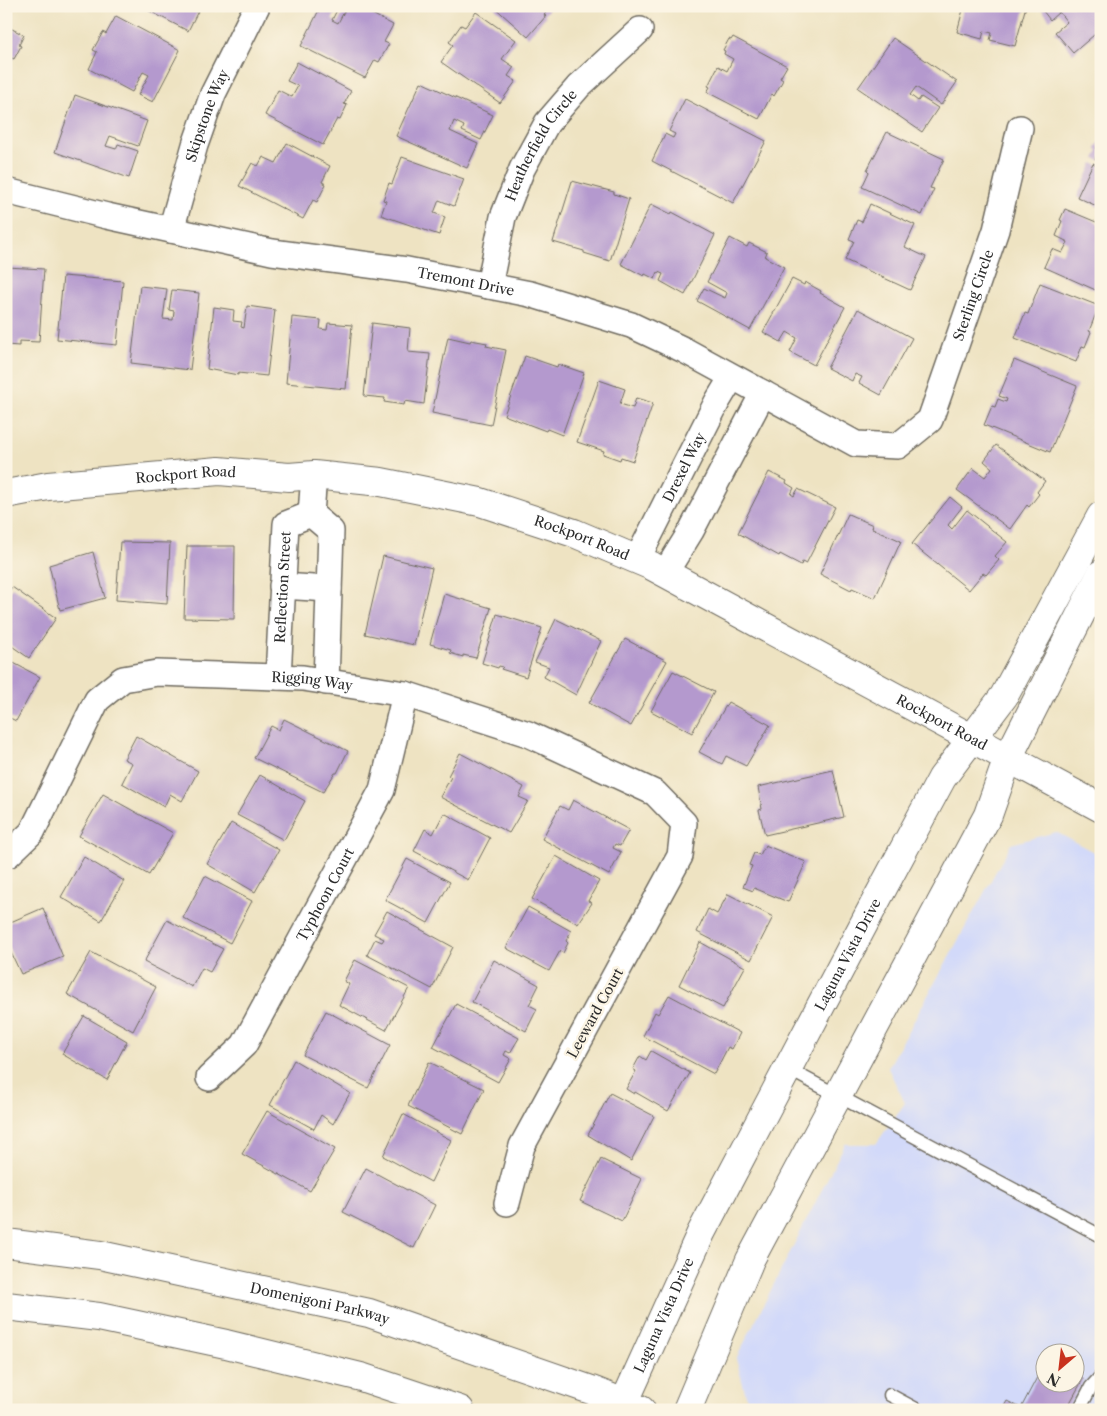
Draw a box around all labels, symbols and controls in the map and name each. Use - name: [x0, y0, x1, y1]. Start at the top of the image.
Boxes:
- street label: Skipstone Way: [182, 66, 233, 164]
- street label: Heatherfield Circle: [501, 86, 581, 204]
- street label: Sterling Circle: [949, 247, 998, 343]
- street label: Tremont Drive: [416, 263, 516, 300]
- street label: Drexel Way: [659, 429, 709, 505]
- street label: Rockport Road: [135, 462, 237, 487]
- street label: Rockport Road: [532, 511, 632, 565]
- street label: Reflection Street: [271, 531, 295, 644]
- street label: Rigging Way: [271, 668, 354, 695]
- street label: Rockport Road: [893, 690, 991, 754]
- street label: Typhoon Court: [293, 845, 358, 945]
- street label: Laguna Vista Drive: [811, 895, 885, 1014]
- street label: Leeward Court: [563, 965, 627, 1061]
- street label: Laguna Vista Drive: [630, 1255, 698, 1376]
- street label: Domenigoni Parkway: [249, 1279, 392, 1329]
- north arrow: [1034, 1344, 1084, 1394]
- text: N: [1044, 1369, 1063, 1390]

